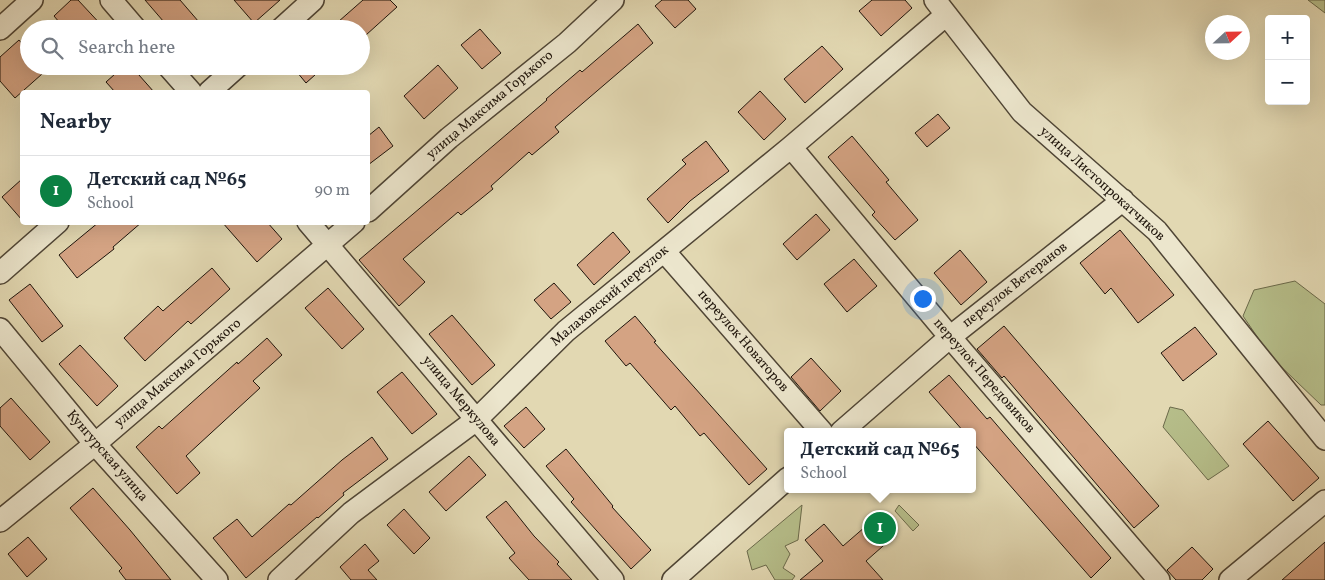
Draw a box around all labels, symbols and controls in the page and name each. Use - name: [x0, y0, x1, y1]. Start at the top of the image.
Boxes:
- north arrow: [1205, 15, 1250, 60]
- map controls: [1265, 15, 1310, 105]
- button: +: [1265, 15, 1310, 60]
- search box: [20, 20, 370, 75]
- icon: search: [38, 34, 66, 62]
- text: Search here: [78, 35, 175, 61]
- street label: улица Максима Горького: [422, 46, 558, 164]
- button: −: [1265, 60, 1310, 105]
- text: Nearby: [40, 108, 111, 137]
- street label: улица Листопрокатчиков: [1035, 122, 1169, 246]
- text: Детский сад №65: [87, 167, 246, 193]
- text: 1: [53, 180, 59, 202]
- text: 90 m: [314, 180, 350, 202]
- text: School: [87, 193, 134, 215]
- street label: переулок Ветеранов: [958, 238, 1072, 332]
- street label: Малаховский переулок: [547, 241, 673, 351]
- street label: переулок Новаторов: [693, 286, 793, 396]
- your location: [910, 286, 936, 312]
- street label: улица Максима Горького: [110, 314, 246, 432]
- street label: переулок Передовиков: [929, 315, 1039, 437]
- street label: улица Меркулова: [417, 352, 505, 450]
- street label: Кунгурская улица: [62, 406, 152, 506]
- popup: [784, 428, 976, 493]
- text: Детский сад №65: [800, 437, 960, 463]
- text: School: [800, 463, 847, 485]
- pin: 1: [864, 509, 896, 547]

